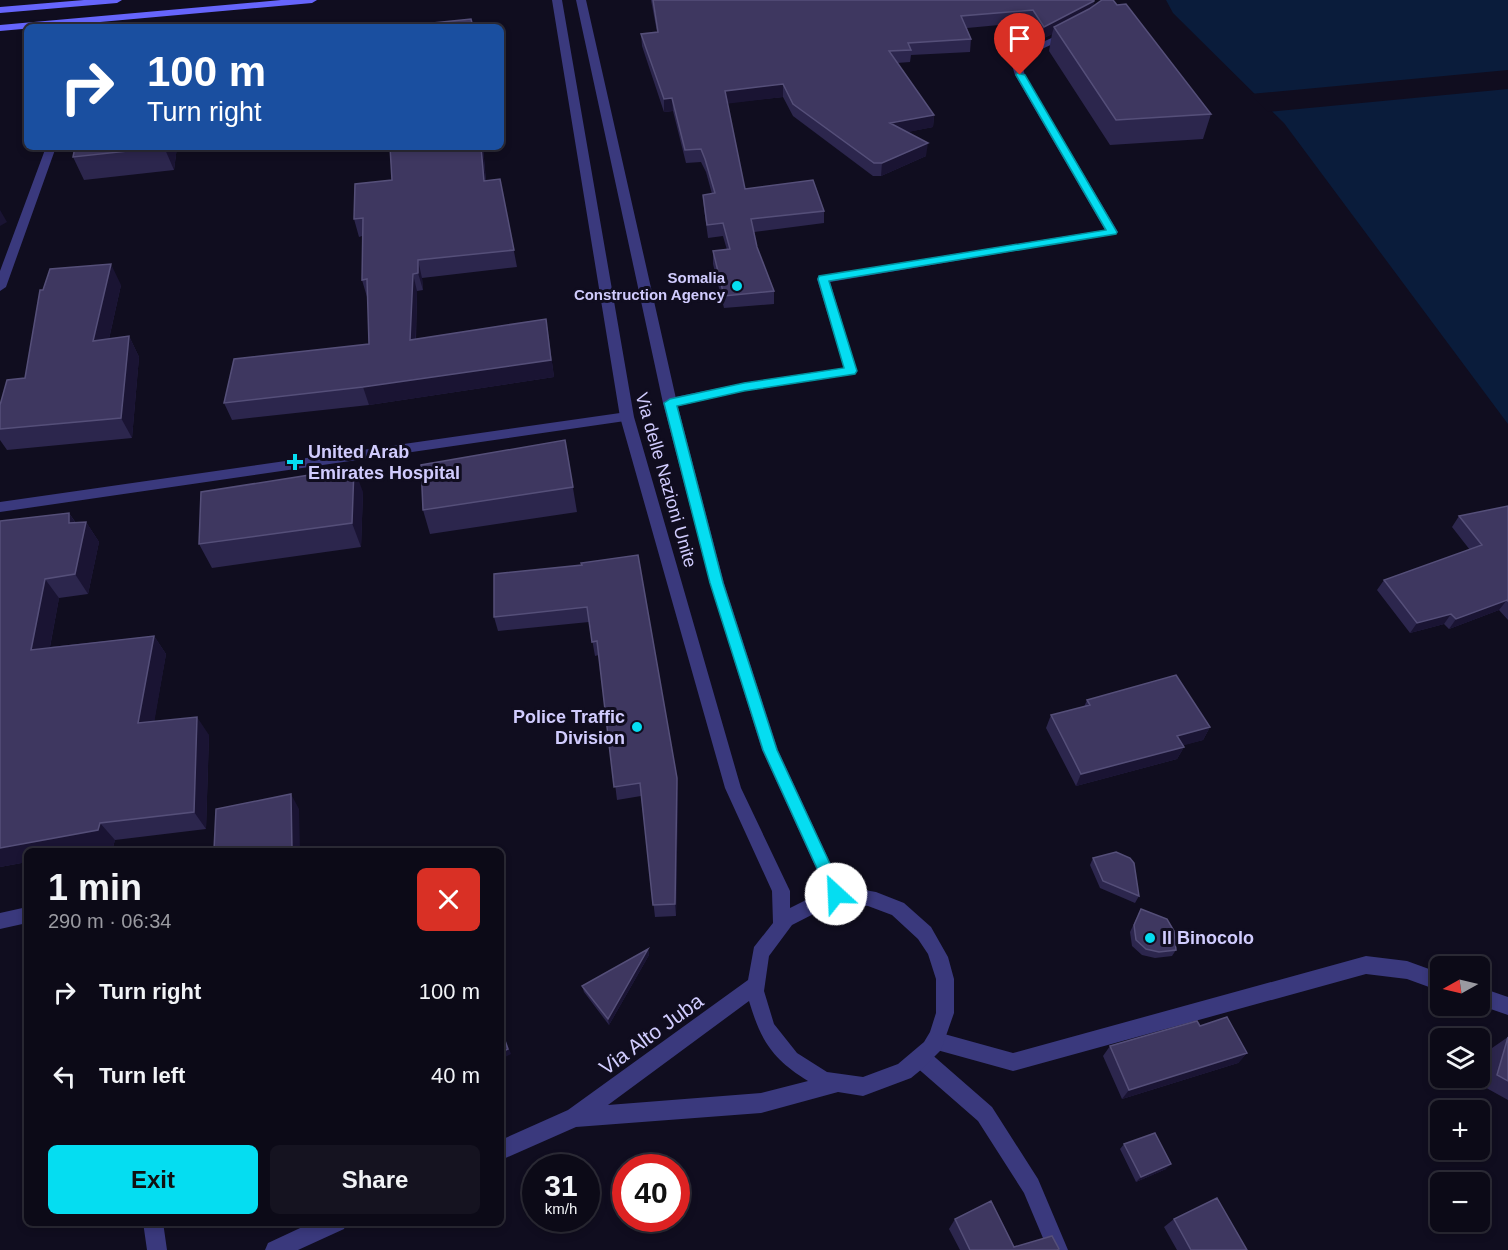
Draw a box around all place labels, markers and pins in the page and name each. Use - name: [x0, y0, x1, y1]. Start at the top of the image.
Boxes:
- pin: [994, 13, 1045, 75]
- place label: Somalia Construction Agency: [574, 269, 726, 303]
- marker: Somalia Construction Agency: [730, 279, 744, 293]
- place label: United Arab Emirates Hospital: [308, 442, 460, 483]
- marker: United Arab Emirates Hospital: [286, 453, 304, 471]
- place label: Police Traffic Division: [513, 707, 625, 748]
- marker: Police Traffic Division: [630, 720, 644, 734]
- place label: Il Binocolo: [1162, 928, 1254, 948]
- marker: Il Binocolo: [1143, 931, 1157, 945]

